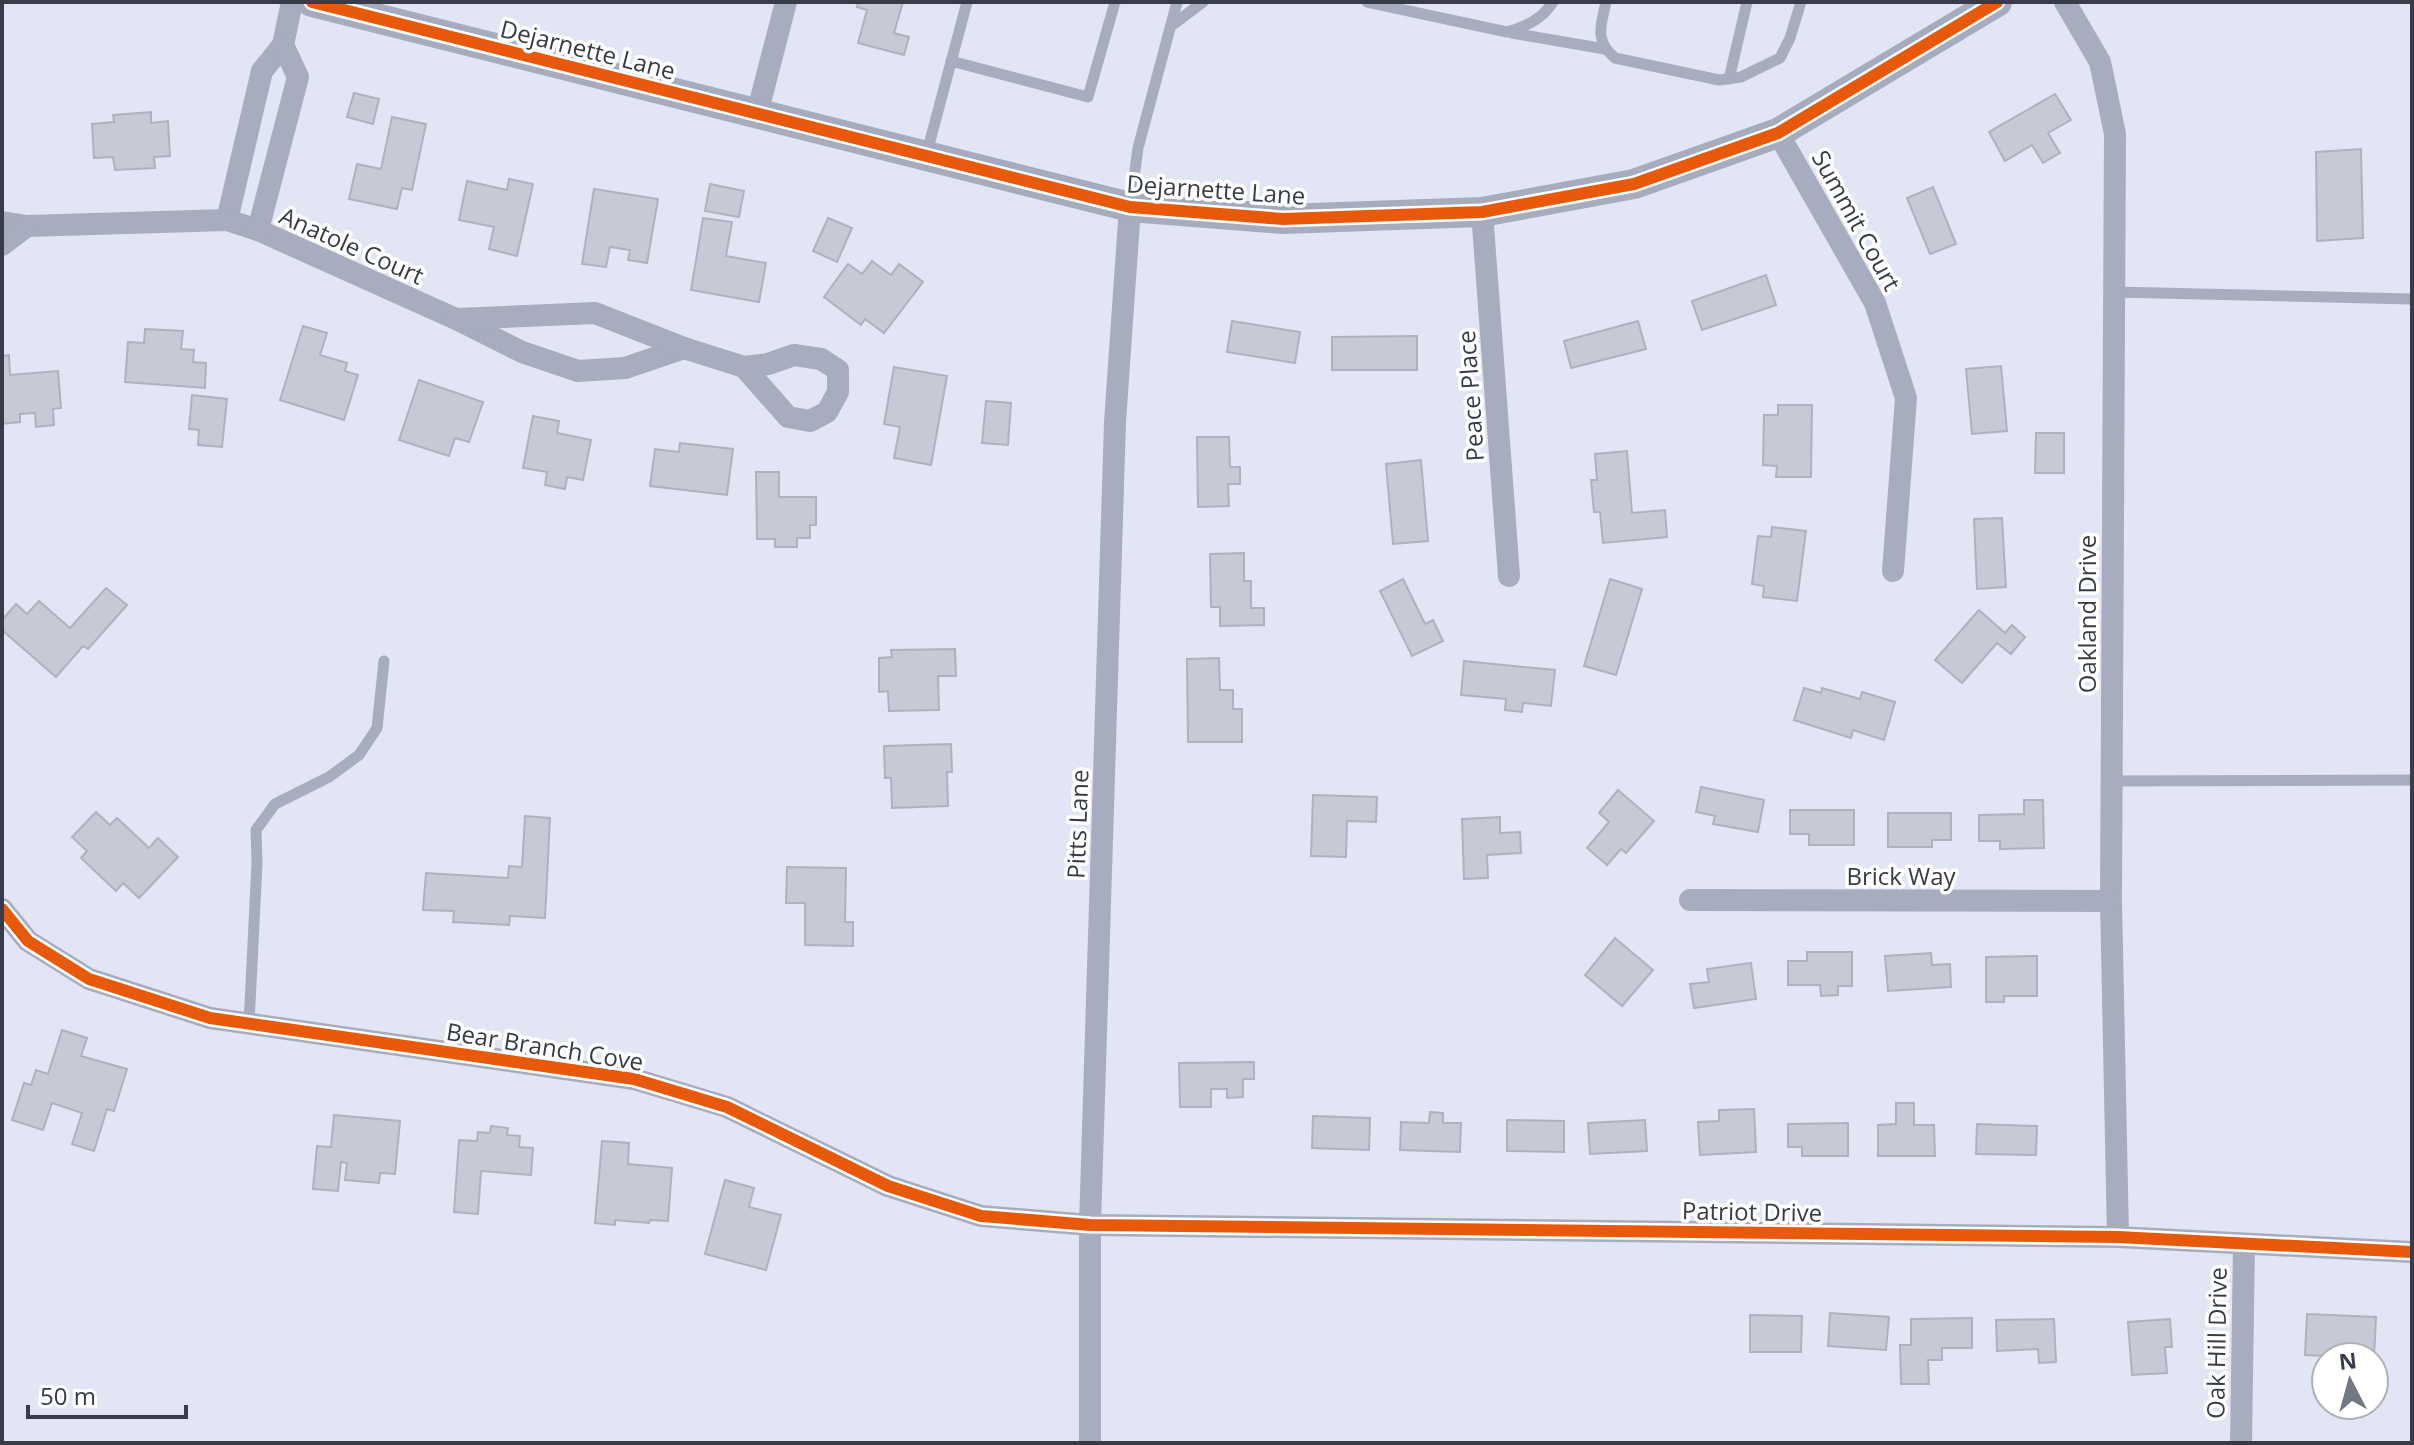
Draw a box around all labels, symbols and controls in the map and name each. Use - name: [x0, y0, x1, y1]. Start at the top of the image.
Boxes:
- street label: Dejarnette Lane: [497, 11, 679, 87]
- street label: Summit Court: [1805, 144, 1909, 296]
- street label: Dejarnette Lane: [1125, 166, 1307, 212]
- street label: Anatole Court: [275, 198, 429, 292]
- street label: Peace Place: [1449, 329, 1491, 463]
- street label: Oakland Drive: [2070, 535, 2103, 693]
- street label: Pitts Lane: [1059, 769, 1095, 879]
- street label: Brick Way: [1846, 859, 1957, 892]
- street label: Bear Branch Cove: [444, 1014, 646, 1078]
- street label: Patriot Drive: [1682, 1193, 1822, 1229]
- street label: Oak Hill Drive: [2198, 1267, 2234, 1419]
- north arrow: [2310, 1341, 2390, 1421]
- text: N: [2337, 1344, 2358, 1376]
- scale bar: [28, 1369, 186, 1419]
- text: 50 m: [40, 1379, 96, 1412]

